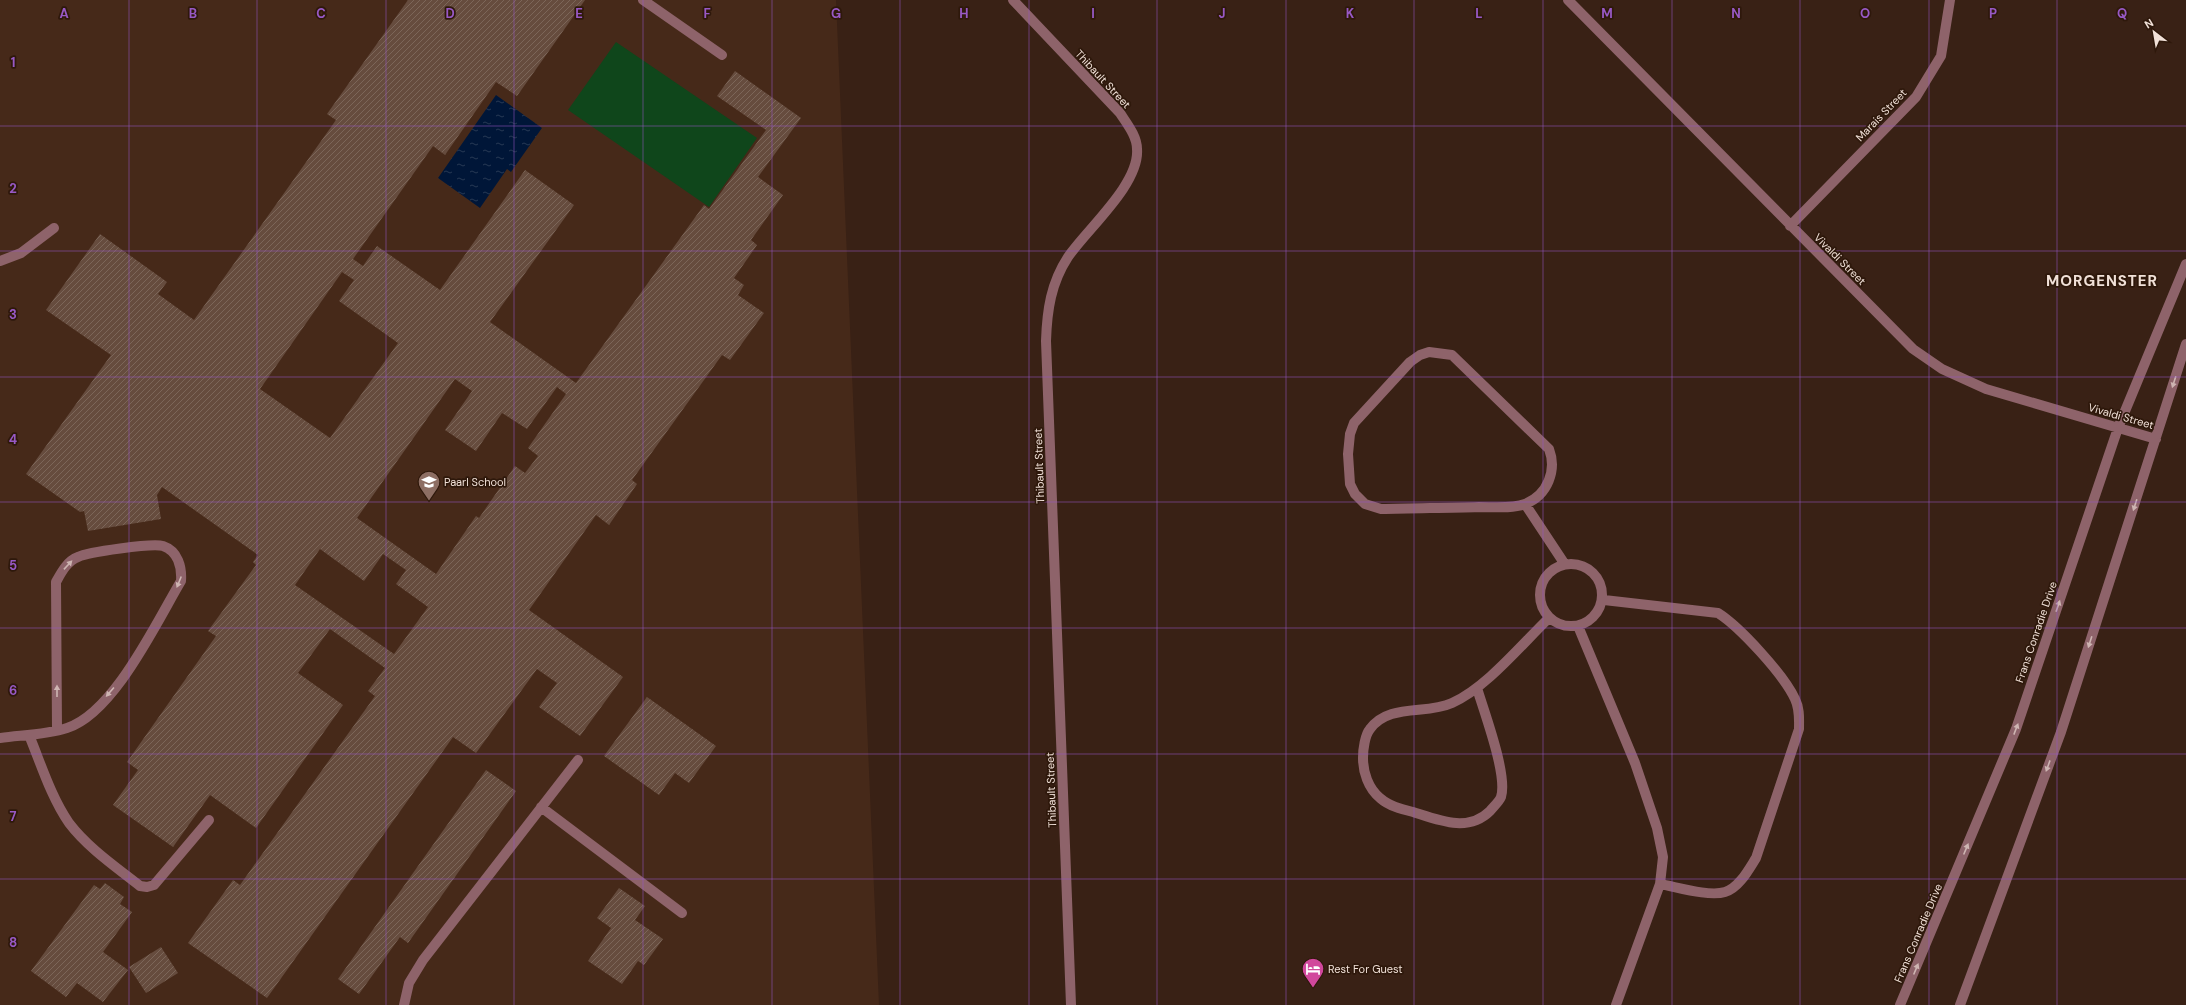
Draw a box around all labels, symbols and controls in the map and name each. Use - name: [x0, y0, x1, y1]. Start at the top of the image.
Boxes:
- text: A: [59, 5, 69, 22]
- text: B: [189, 5, 197, 22]
- text: C: [316, 5, 326, 22]
- text: D: [445, 5, 455, 22]
- text: E: [575, 5, 583, 22]
- text: F: [703, 5, 711, 22]
- text: G: [831, 5, 841, 22]
- text: H: [959, 5, 969, 22]
- text: I: [1091, 5, 1095, 22]
- text: J: [1218, 5, 1226, 22]
- text: K: [1346, 5, 1355, 22]
- text: L: [1475, 5, 1483, 22]
- text: M: [1601, 5, 1613, 22]
- text: N: [1731, 5, 1741, 22]
- text: O: [1860, 5, 1870, 22]
- text: P: [1989, 5, 1997, 22]
- text: Q: [2117, 5, 2127, 22]
- north arrow: [2134, 12, 2174, 52]
- text: N: [2142, 15, 2156, 31]
- street label: Thibault Street: [1072, 47, 1134, 111]
- text: 1: [11, 54, 15, 71]
- street label: Marais Street: [1852, 86, 1910, 144]
- text: 2: [9, 180, 17, 197]
- street label: Vivaldi Street: [1811, 230, 1869, 288]
- district label: MORGENSTER: [2046, 271, 2158, 291]
- text: 3: [9, 306, 17, 323]
- one-way arrow: [2171, 376, 2177, 388]
- street label: Vivaldi Street: [2087, 400, 2155, 432]
- street label: Thibault Street: [1031, 428, 1047, 504]
- text: 4: [9, 431, 17, 448]
- school or university icon: Paarl School: [416, 469, 442, 502]
- place label: Paarl School: [444, 475, 506, 489]
- one-way arrow: [2131, 500, 2137, 512]
- text: 5: [9, 557, 17, 574]
- one-way arrow: [63, 560, 73, 570]
- one-way arrow: [176, 577, 182, 588]
- street label: Frans Conradie Drive: [2012, 579, 2060, 685]
- one-way arrow: [2055, 600, 2061, 612]
- one-way arrow: [2087, 637, 2093, 649]
- text: 6: [9, 682, 17, 699]
- one-way arrow: [53, 685, 60, 697]
- one-way arrow: [106, 687, 115, 698]
- one-way arrow: [2013, 723, 2019, 735]
- street label: Thibault Street: [1043, 752, 1059, 828]
- one-way arrow: [2045, 760, 2051, 772]
- text: 7: [10, 808, 17, 825]
- one-way arrow: [1963, 844, 1969, 855]
- street label: Frans Conradie Drive: [1891, 881, 1945, 985]
- text: 8: [9, 934, 17, 951]
- hotel icon: Rest For Guest: [1300, 956, 1326, 989]
- place label: Rest For Guest: [1328, 962, 1403, 976]
- one-way arrow: [1912, 963, 1919, 975]

